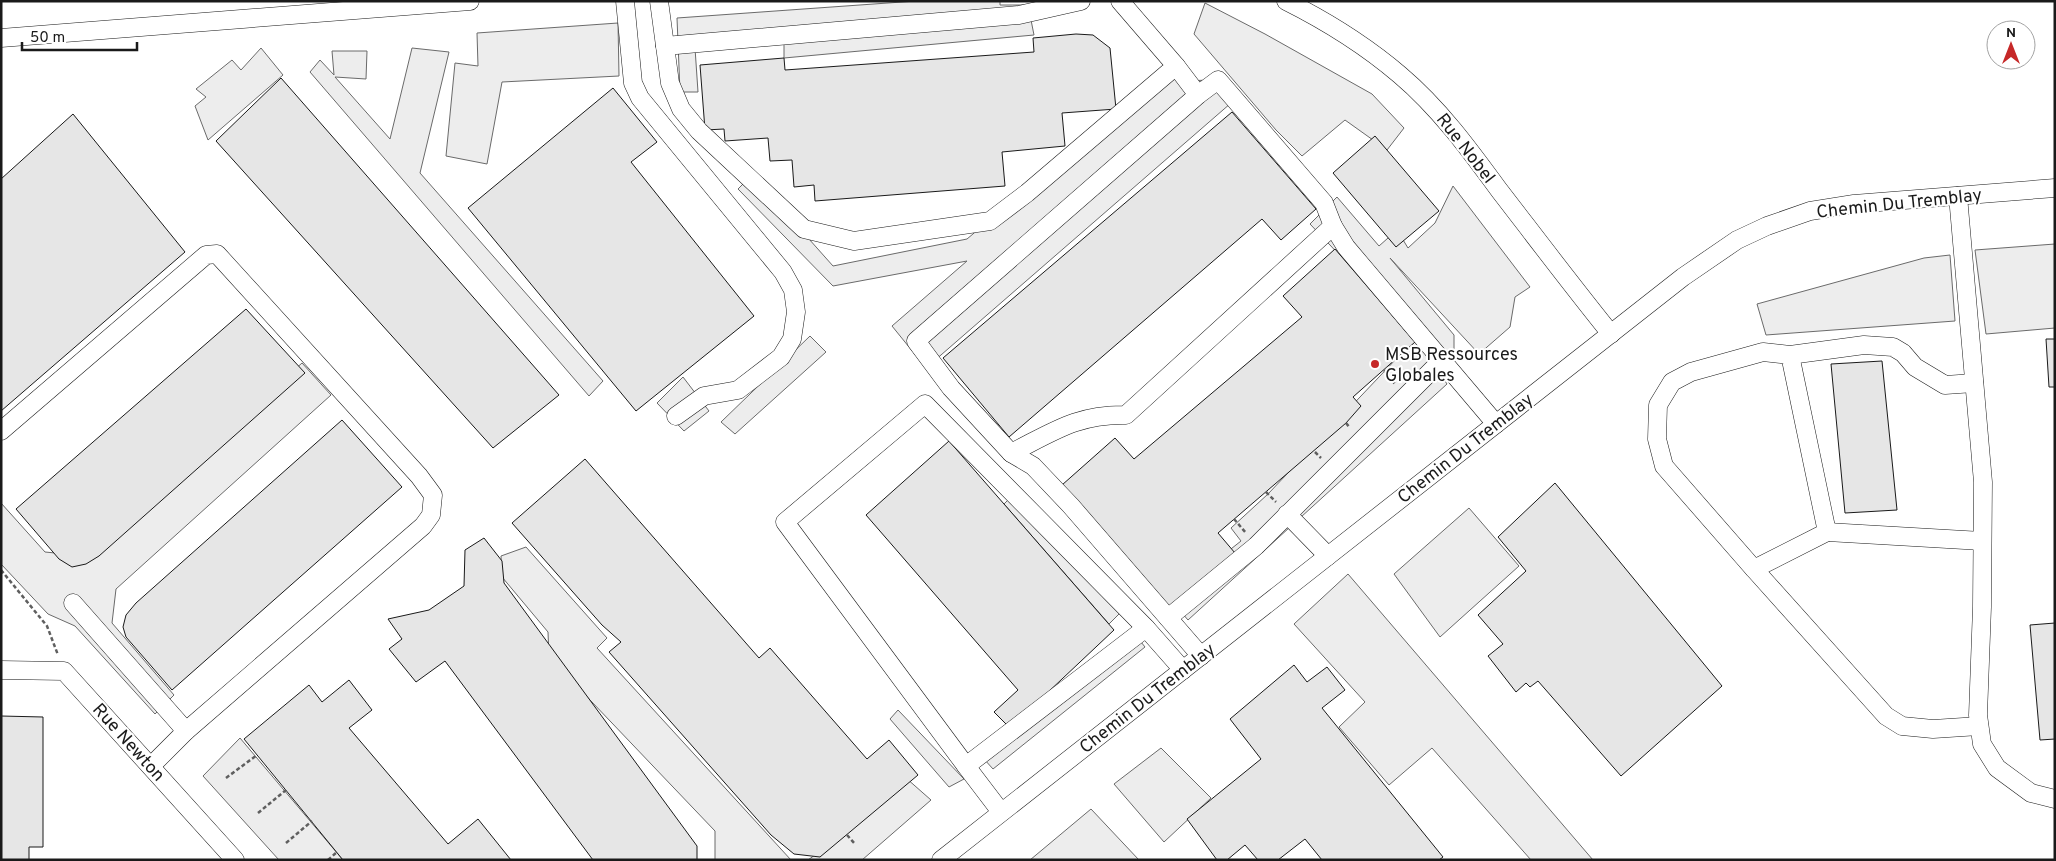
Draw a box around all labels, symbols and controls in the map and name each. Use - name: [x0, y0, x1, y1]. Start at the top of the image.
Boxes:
- scale bar: [22, 20, 138, 52]
- north arrow: [1986, 20, 2036, 70]
- text: N: [2006, 25, 2016, 42]
- text: 50 m: [30, 29, 65, 48]
- street label: Rue Nobel: [1430, 109, 1500, 189]
- street label: Chemin Du Tremblay: [1815, 184, 1983, 225]
- place label: MSB Ressources Globales: [1385, 344, 1518, 388]
- marker: MSB Ressources Globales: [1369, 358, 1381, 370]
- street label: Chemin Du Tremblay: [1393, 389, 1539, 509]
- street label: Chemin Du Tremblay: [1075, 639, 1221, 759]
- street label: Rue Newton: [87, 699, 169, 787]

